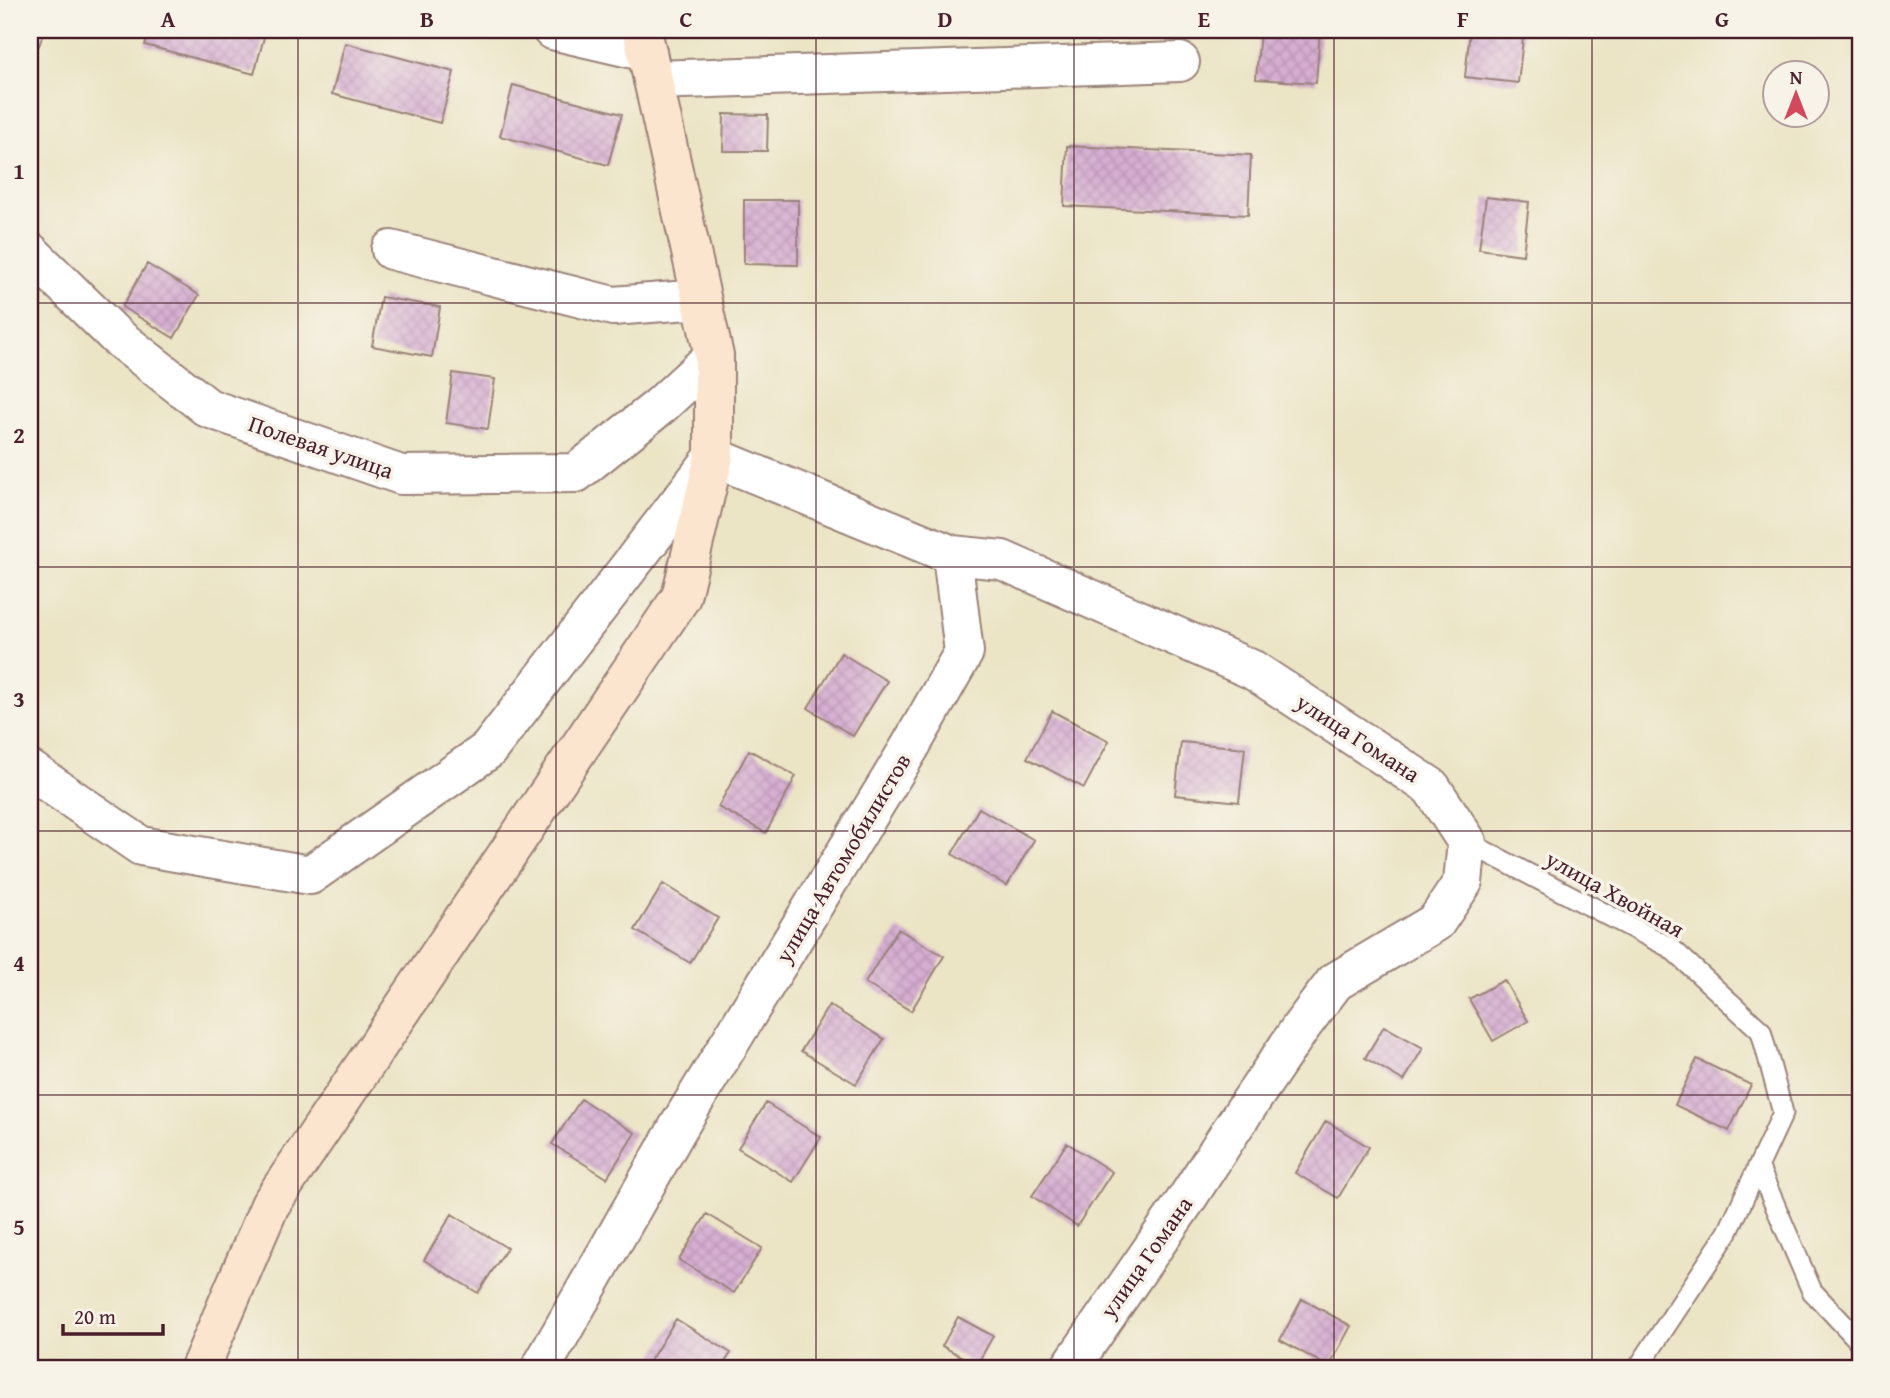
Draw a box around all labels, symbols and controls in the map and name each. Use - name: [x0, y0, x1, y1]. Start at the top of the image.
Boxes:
- text: A: [161, 2, 176, 35]
- text: B: [420, 2, 434, 35]
- text: C: [679, 2, 693, 35]
- text: D: [938, 2, 953, 35]
- text: E: [1198, 2, 1210, 35]
- text: F: [1457, 2, 1469, 35]
- text: G: [1715, 2, 1729, 35]
- north arrow: [1760, 60, 1830, 130]
- text: N: [1790, 63, 1803, 91]
- text: 1: [13, 154, 25, 187]
- street label: Полевая улица: [244, 406, 398, 487]
- text: 2: [13, 418, 25, 451]
- text: 3: [13, 682, 25, 715]
- street label: улица Гомана: [1289, 685, 1427, 790]
- street label: улица Автомобилистов: [766, 747, 918, 970]
- street label: улица Хвойная: [1539, 841, 1691, 945]
- text: 4: [13, 946, 25, 979]
- street label: улица Гомана: [1091, 1189, 1200, 1325]
- text: 5: [13, 1210, 25, 1243]
- scale bar: [63, 1293, 163, 1337]
- text: 20 m: [74, 1301, 116, 1332]

